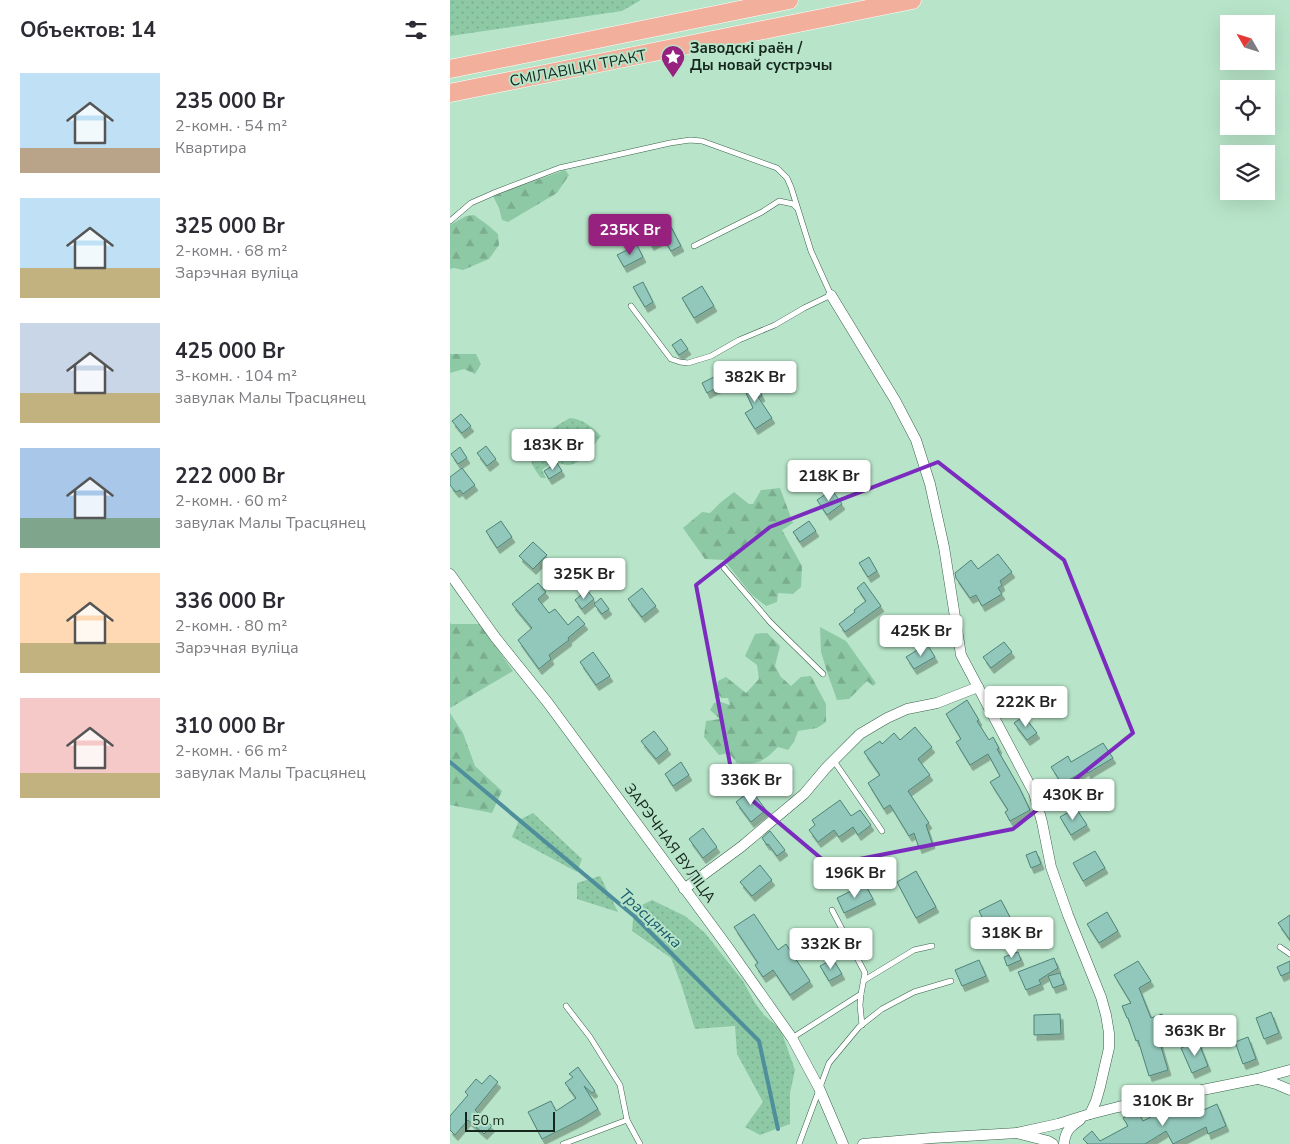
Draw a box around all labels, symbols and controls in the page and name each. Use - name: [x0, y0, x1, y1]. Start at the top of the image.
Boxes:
- north arrow: [1220, 15, 1275, 70]
- map controls: [1220, 15, 1275, 200]
- text: Объектов: 14: [20, 16, 156, 44]
- icon: filters: [402, 16, 430, 44]
- place label: Заводскі раён / Ды новай сустрэчы: [690, 38, 833, 75]
- place icon: Заводскі раён / Ды новай сустрэчы: [660, 44, 686, 78]
- street label: СМІЛАВІЦКІ ТРАКТ: [508, 45, 648, 91]
- button: locate: [1220, 80, 1275, 135]
- text: 235 000 Br: [175, 87, 285, 115]
- icon: home: [60, 93, 120, 153]
- text: 2-комн. · 54 m²: [175, 115, 287, 137]
- text: Квартира: [175, 137, 247, 159]
- button: layers: [1220, 145, 1275, 200]
- text: 325 000 Br: [175, 212, 285, 240]
- pin: 235K Br: [584, 214, 676, 256]
- icon: home: [60, 218, 120, 278]
- text: 235K Br: [599, 219, 661, 241]
- text: 2-комн. · 68 m²: [175, 240, 287, 262]
- text: Зарэчная вуліца: [175, 262, 299, 284]
- text: 425 000 Br: [175, 337, 285, 365]
- icon: home: [60, 343, 120, 403]
- pin: 382K Br: [709, 360, 801, 403]
- text: 3-комн. · 104 m²: [175, 365, 297, 387]
- text: 382K Br: [724, 366, 786, 388]
- text: завулак Малы Трасцянец: [175, 387, 366, 409]
- pin: 183K Br: [507, 428, 599, 471]
- text: 183K Br: [522, 434, 584, 456]
- pin: 218K Br: [783, 460, 875, 502]
- text: 222 000 Br: [175, 462, 285, 490]
- text: 218K Br: [798, 465, 860, 487]
- icon: home: [60, 468, 120, 528]
- text: 2-комн. · 60 m²: [175, 490, 287, 512]
- text: завулак Малы Трасцянец: [175, 512, 366, 534]
- pin: 325K Br: [538, 558, 630, 600]
- text: 325K Br: [553, 563, 615, 585]
- text: 336 000 Br: [175, 587, 285, 615]
- icon: home: [60, 593, 120, 653]
- pin: 425K Br: [875, 614, 967, 657]
- text: 2-комн. · 80 m²: [175, 615, 287, 637]
- text: 425K Br: [890, 620, 952, 642]
- text: Зарэчная вуліца: [175, 637, 299, 659]
- pin: 222K Br: [980, 686, 1072, 728]
- text: 222K Br: [995, 691, 1057, 713]
- text: 310 000 Br: [175, 712, 285, 740]
- icon: home: [60, 718, 120, 778]
- text: 2-комн. · 66 m²: [175, 740, 287, 762]
- text: завулак Малы Трасцянец: [175, 762, 366, 784]
- pin: 336K Br: [705, 764, 797, 806]
- text: 336K Br: [720, 769, 782, 791]
- pin: 430K Br: [1027, 778, 1119, 821]
- street label: ЗАРЭЧНАЯ ВУЛІЦА: [620, 779, 720, 907]
- text: 430K Br: [1042, 784, 1104, 806]
- pin: 196K Br: [809, 856, 901, 899]
- text: 196K Br: [824, 862, 886, 884]
- water label: Трасцянка: [614, 884, 687, 954]
- pin: 318K Br: [966, 916, 1058, 959]
- text: 318K Br: [981, 922, 1043, 944]
- pin: 332K Br: [785, 928, 877, 970]
- text: 332K Br: [800, 933, 862, 955]
- pin: 363K Br: [1149, 1014, 1241, 1057]
- text: 363K Br: [1164, 1020, 1226, 1042]
- pin: 310K Br: [1117, 1084, 1209, 1127]
- text: 310K Br: [1132, 1090, 1194, 1112]
- scale bar: [465, 1109, 555, 1132]
- text: 50 m: [472, 1111, 504, 1130]

